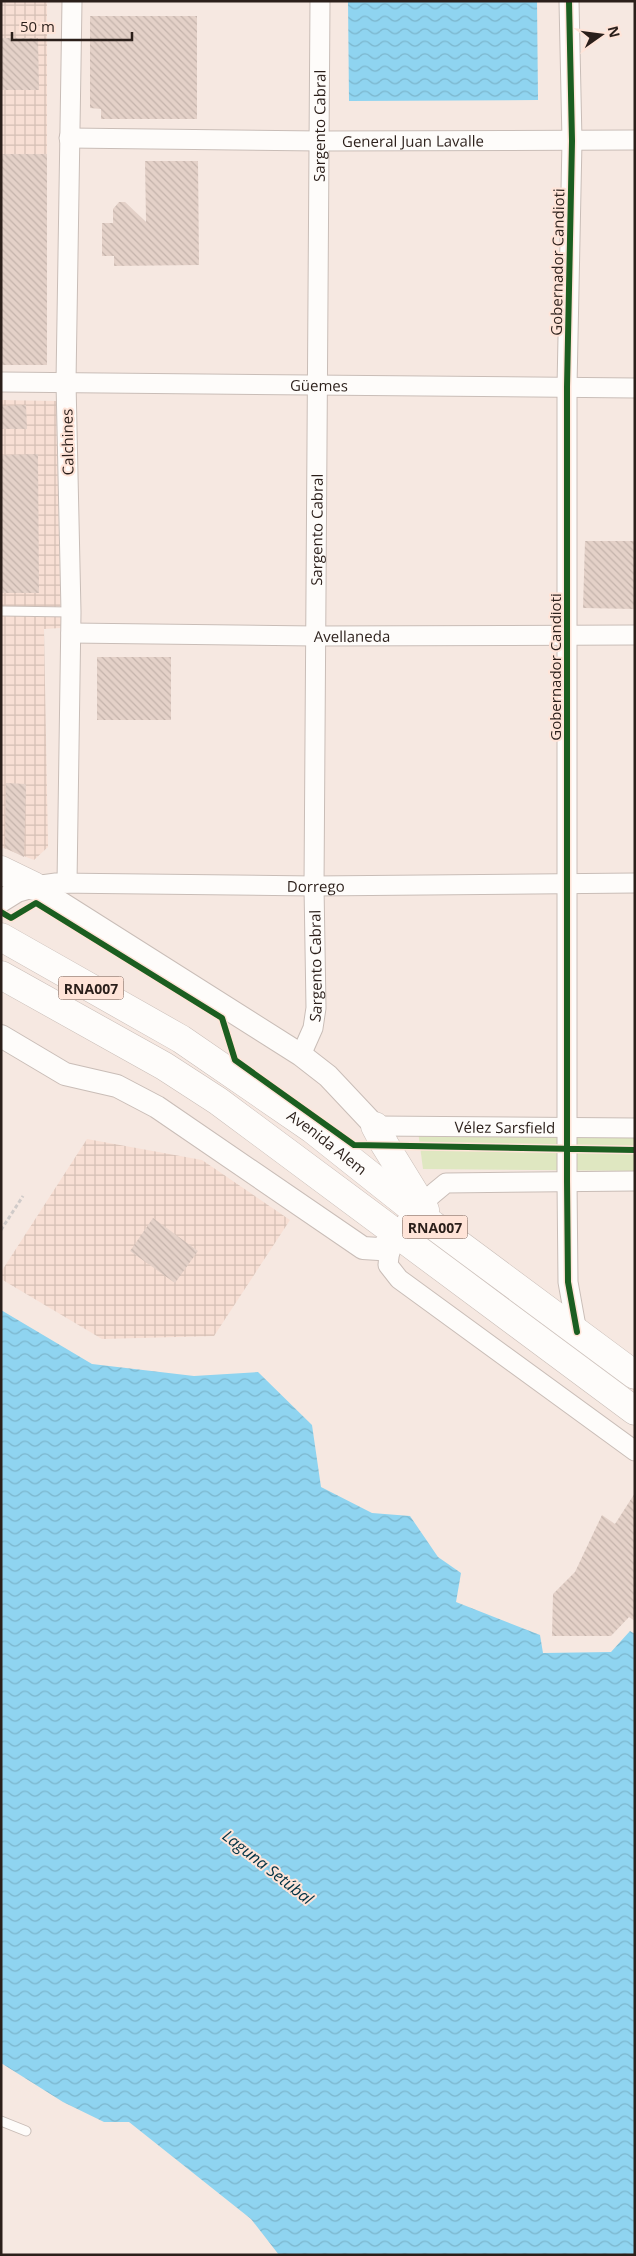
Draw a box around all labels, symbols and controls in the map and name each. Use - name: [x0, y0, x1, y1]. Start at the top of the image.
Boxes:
- scale bar: [12, 10, 132, 42]
- north arrow: [576, 10, 626, 60]
- text: 50 m: [20, 16, 55, 36]
- text: N: [604, 24, 625, 40]
- street label: Sargento Cabral: [309, 70, 330, 182]
- street label: General Juan Lavalle: [342, 130, 484, 151]
- street label: Gobernador Candioti: [546, 188, 568, 336]
- street label: Güemes: [290, 375, 348, 395]
- street label: Calchines: [56, 409, 78, 475]
- street label: Sargento Cabral: [306, 474, 327, 586]
- street label: Gobernador Candioti: [545, 593, 565, 741]
- street label: Avellaneda: [314, 626, 390, 646]
- street label: Dorrego: [287, 876, 345, 896]
- street label: Sargento Cabral: [304, 910, 326, 1023]
- road number: RNA007: [58, 976, 124, 1000]
- street label: Avenida Alem: [284, 1105, 371, 1179]
- street label: Vélez Sarsfield: [455, 1117, 555, 1137]
- road number: RNA007: [402, 1216, 468, 1238]
- water label: Laguna Setúbal: [218, 1825, 319, 1910]

